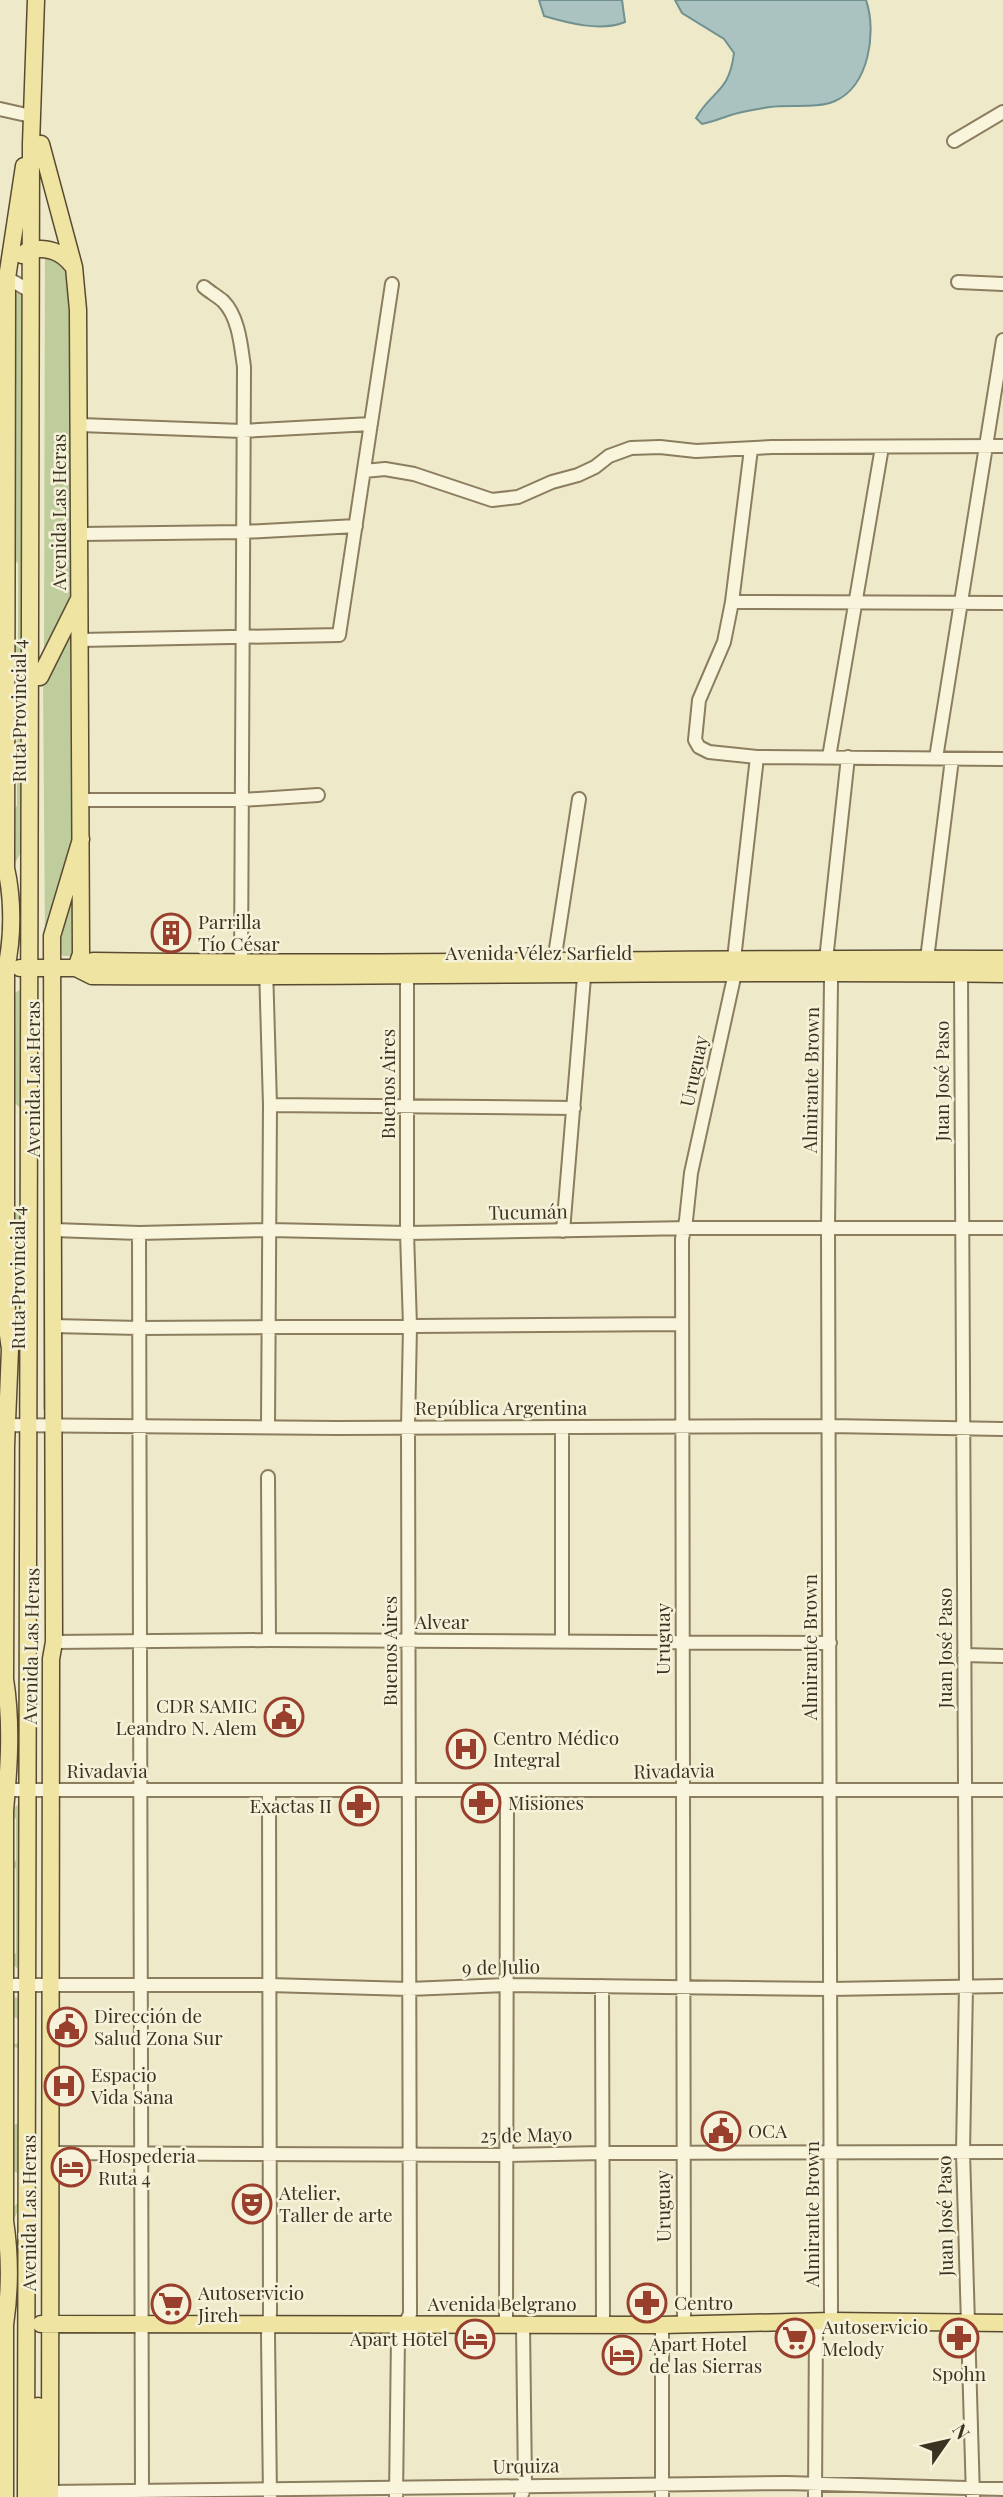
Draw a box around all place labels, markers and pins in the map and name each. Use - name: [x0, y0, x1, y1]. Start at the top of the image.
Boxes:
- place label: Parrilla Tío César: [198, 908, 280, 956]
- building icon: Parrilla Tío César: [150, 912, 192, 954]
- place label: CDR SAMIC Leandro N. Alem: [115, 1692, 257, 1740]
- public building icon: CDR SAMIC Leandro N. Alem: [263, 1696, 305, 1738]
- place label: Centro Médico Integral: [493, 1724, 619, 1772]
- hospital icon: Centro Médico Integral: [445, 1728, 487, 1770]
- pharmacy icon: Misiones: [460, 1782, 502, 1824]
- pharmacy icon: Exactas II: [338, 1785, 380, 1827]
- place label: Misiones: [508, 1789, 584, 1815]
- place label: Exactas II: [250, 1792, 332, 1818]
- place label: Dirección de Salud Zona Sur: [94, 2002, 223, 2050]
- public building icon: Dirección de Salud Zona Sur: [46, 2006, 88, 2048]
- place label: Espacio Vida Sana: [90, 2061, 174, 2109]
- hospital icon: Espacio Vida Sana: [43, 2065, 85, 2107]
- public building icon: OCA: [700, 2110, 742, 2152]
- place label: OCA: [748, 2117, 788, 2143]
- place label: Hospederia Ruta 4: [98, 2142, 196, 2190]
- hotel icon: Hospederia Ruta 4: [50, 2146, 92, 2188]
- place label: Atelier, Taller de arte: [278, 2179, 393, 2227]
- theatre icon: Atelier, Taller de arte: [231, 2183, 273, 2225]
- place label: Autoservicio Jireh: [197, 2279, 304, 2327]
- pharmacy icon: Centro: [626, 2282, 668, 2324]
- supermarket icon: Autoservicio Jireh: [150, 2283, 192, 2325]
- place label: Centro: [674, 2289, 733, 2315]
- place label: Autoservicio Melody: [821, 2313, 928, 2361]
- supermarket icon: Autoservicio Melody: [774, 2317, 816, 2359]
- pharmacy icon: Spohn: [938, 2317, 980, 2359]
- hotel icon: Apart Hotel: [454, 2318, 496, 2360]
- place label: Apart Hotel: [349, 2325, 449, 2351]
- place label: Apart Hotel de las Sierras: [648, 2330, 762, 2378]
- hotel icon: Apart Hotel de las Sierras: [601, 2334, 643, 2376]
- place label: Spohn: [932, 2360, 987, 2386]

